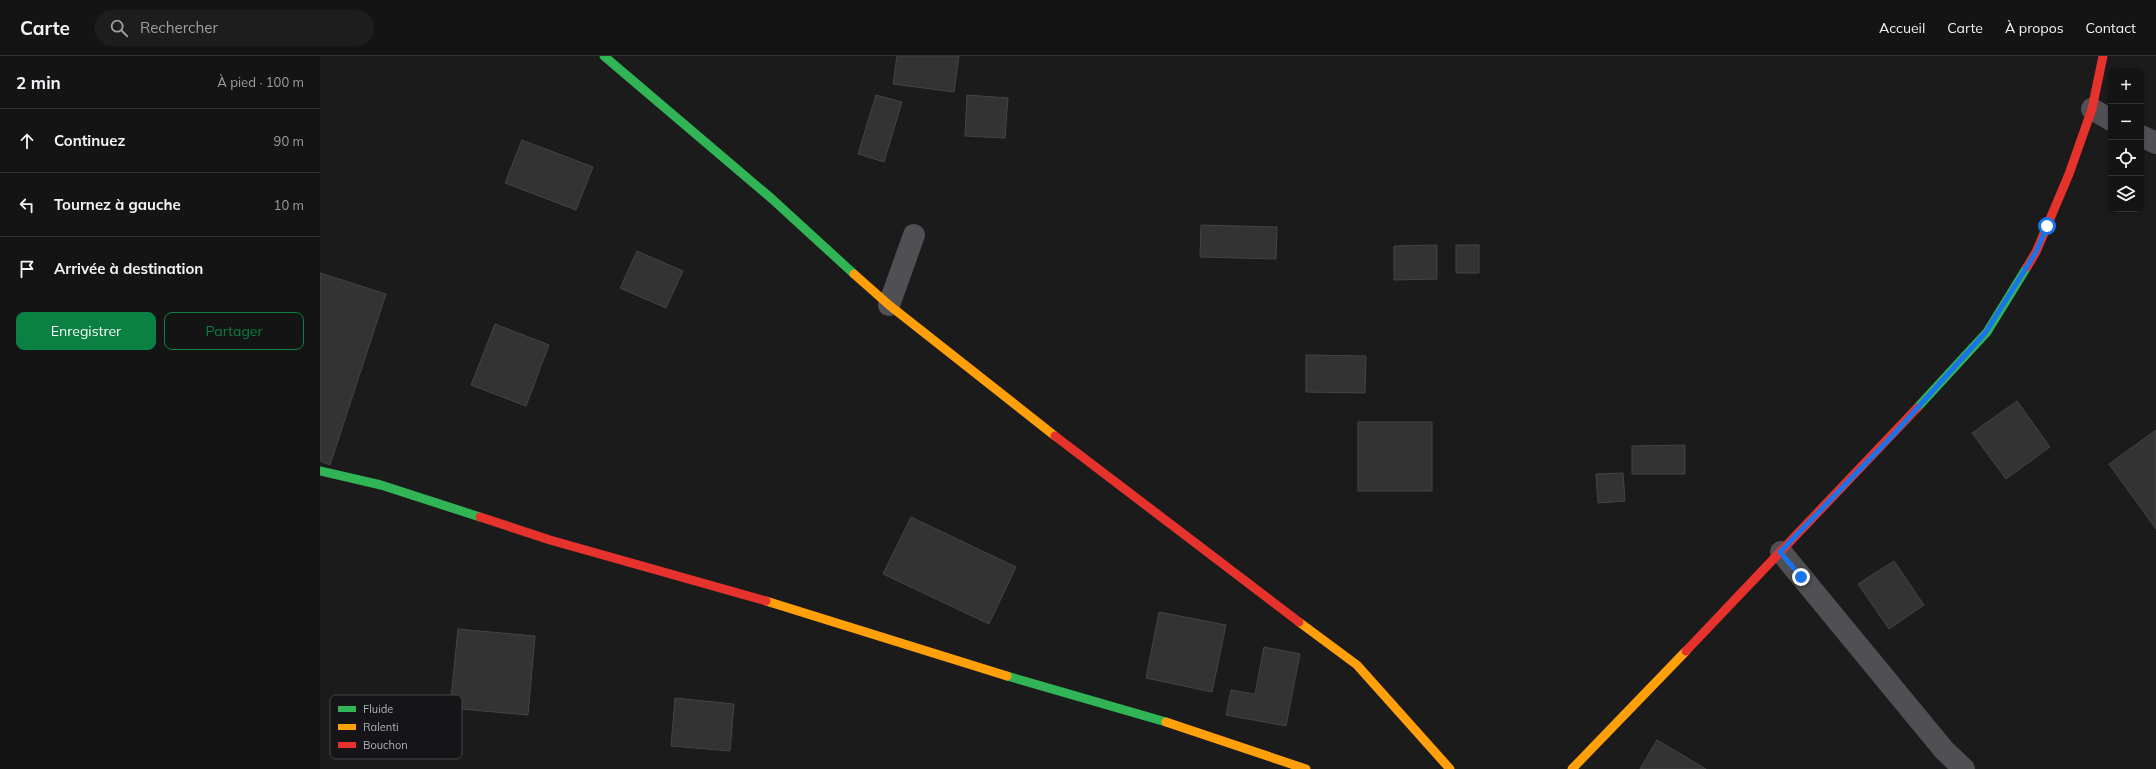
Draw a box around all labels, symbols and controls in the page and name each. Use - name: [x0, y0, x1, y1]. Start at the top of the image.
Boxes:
- search box: [94, 10, 374, 46]
- text: Carte: [20, 16, 70, 40]
- icon: search: [108, 17, 130, 39]
- text: Rechercher: [140, 18, 218, 37]
- text: Accueil: [1879, 19, 1925, 37]
- text: Carte: [1947, 19, 1983, 37]
- text: À propos: [2005, 19, 2064, 37]
- text: Contact: [2086, 19, 2136, 37]
- map controls: [2108, 68, 2144, 212]
- button: +: [2108, 68, 2144, 104]
- text: 2 min: [16, 72, 61, 93]
- text: À pied · 100 m: [217, 74, 304, 90]
- button: −: [2108, 104, 2144, 140]
- icon: ahead: [16, 130, 38, 152]
- text: Continuez: [54, 131, 125, 150]
- text: 90 m: [274, 133, 304, 149]
- button: locate: [2108, 140, 2144, 176]
- button: layers: [2108, 176, 2144, 212]
- icon: left: [16, 194, 38, 216]
- text: Tournez à gauche: [54, 195, 181, 214]
- text: 10 m: [274, 197, 304, 213]
- route start: [2038, 217, 2056, 235]
- icon: arrive: [16, 258, 38, 280]
- text: Arrivée à destination: [54, 259, 203, 278]
- button: Enregistrer: [16, 312, 156, 350]
- button: Partager: [164, 312, 304, 350]
- route end: [1792, 568, 1810, 586]
- legend: [330, 695, 462, 759]
- text: Fluide: [363, 702, 393, 716]
- text: Ralenti: [363, 720, 399, 734]
- text: Bouchon: [363, 738, 408, 752]

